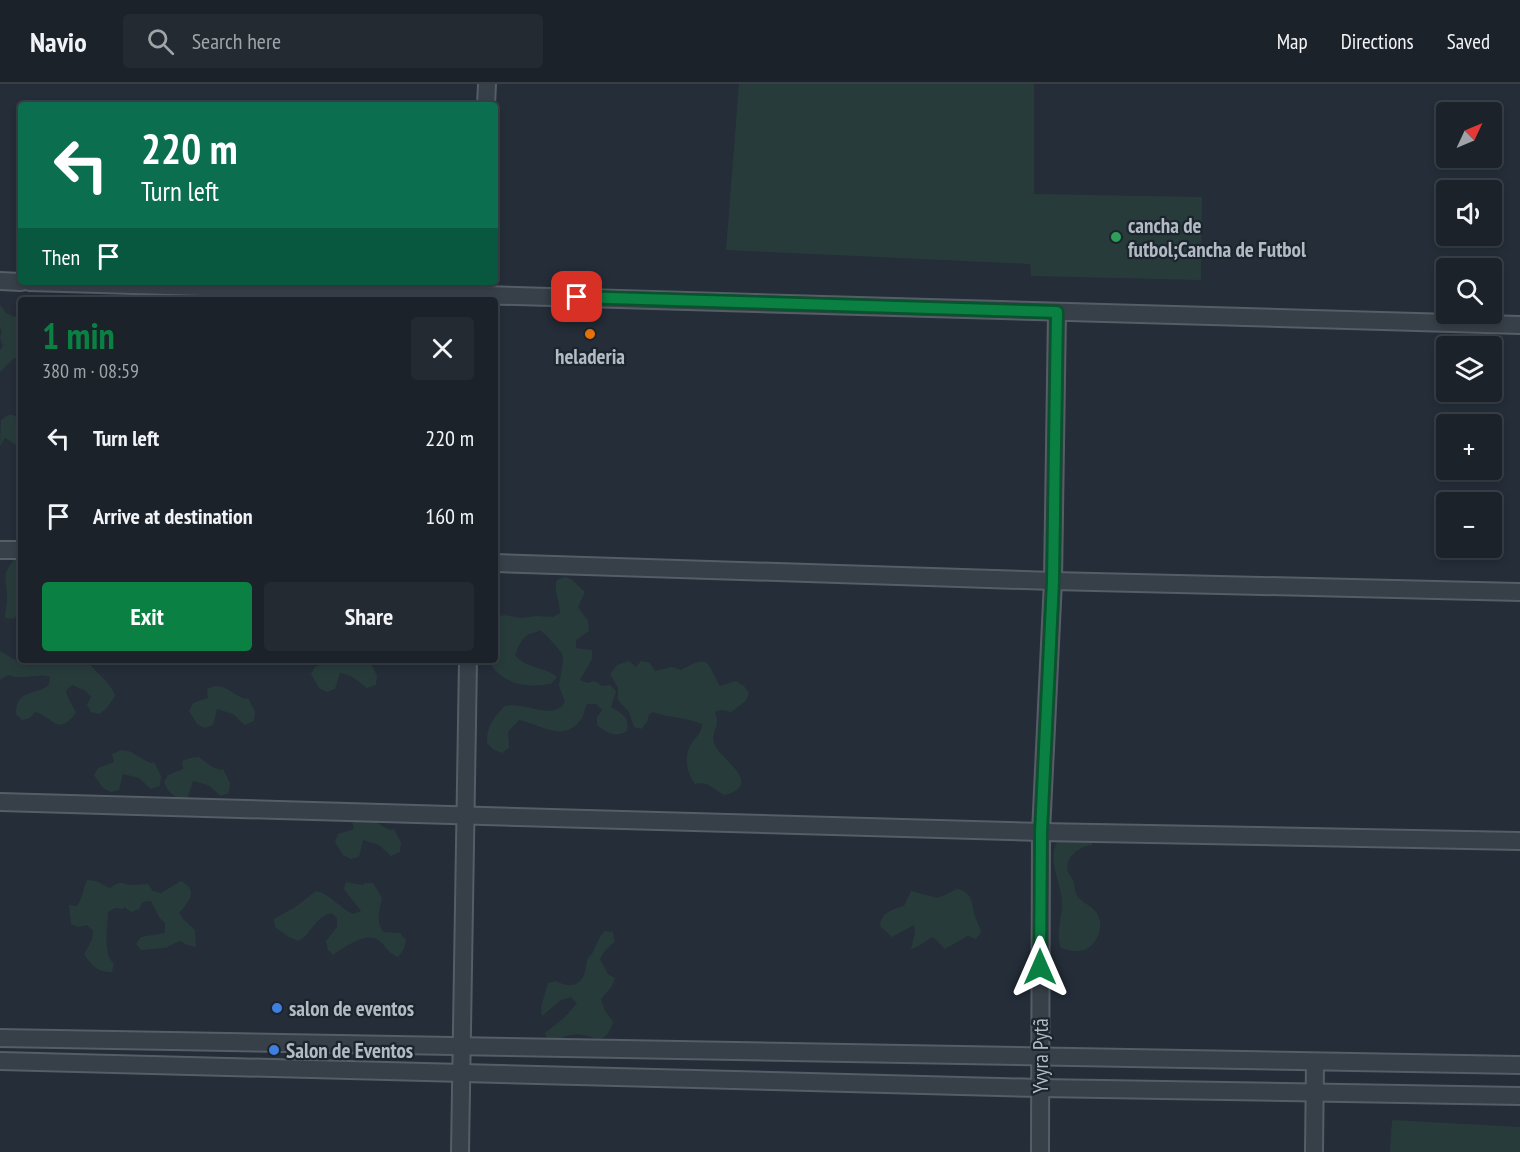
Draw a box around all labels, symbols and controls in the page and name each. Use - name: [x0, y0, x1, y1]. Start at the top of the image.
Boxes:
- search box: [123, 14, 543, 68]
- text: Navio: [30, 23, 87, 60]
- icon: search: [144, 25, 177, 58]
- text: Search here: [192, 27, 281, 55]
- text: Map: [1277, 28, 1308, 55]
- text: Directions: [1341, 28, 1414, 55]
- text: Saved: [1447, 28, 1490, 55]
- north arrow: [1436, 102, 1502, 168]
- map controls: [1436, 102, 1502, 558]
- text: 220 m: [141, 121, 238, 176]
- icon: left: [42, 126, 120, 204]
- text: Turn left: [141, 174, 219, 208]
- button: sound: [1436, 180, 1502, 246]
- place label: cancha de futbol;Cancha de Futbol: [1128, 212, 1307, 263]
- marker: cancha de futbol;Cancha de Futbol: [1109, 230, 1123, 244]
- icon: arrive: [92, 240, 125, 273]
- text: Then: [42, 243, 80, 271]
- button: search: [1436, 258, 1502, 324]
- pin: [551, 271, 602, 322]
- icon: arrive: [560, 280, 593, 313]
- text: 1 min: [42, 312, 115, 359]
- button: close: [411, 317, 474, 380]
- marker: heladeria: [583, 327, 597, 341]
- button: layers: [1436, 336, 1502, 402]
- place label: heladeria: [555, 343, 625, 370]
- text: 380 m · 08:59: [42, 358, 139, 384]
- button: +: [1436, 414, 1502, 480]
- icon: left: [42, 422, 75, 455]
- text: Turn left: [93, 424, 159, 452]
- text: 220 m: [425, 424, 474, 452]
- button: −: [1436, 492, 1502, 558]
- icon: arrive: [42, 500, 75, 533]
- text: Arrive at destination: [93, 502, 253, 530]
- text: 160 m: [425, 502, 474, 530]
- button: Exit: [42, 582, 252, 651]
- button: Share: [264, 582, 474, 651]
- position arrow: [1008, 935, 1072, 999]
- place label: salon de eventos: [289, 995, 414, 1022]
- marker: salon de eventos: [270, 1001, 284, 1015]
- street label: Yvyra Pytã: [1027, 1018, 1054, 1094]
- place label: Salon de Eventos: [286, 1037, 413, 1064]
- marker: Salon de Eventos: [267, 1043, 281, 1057]

